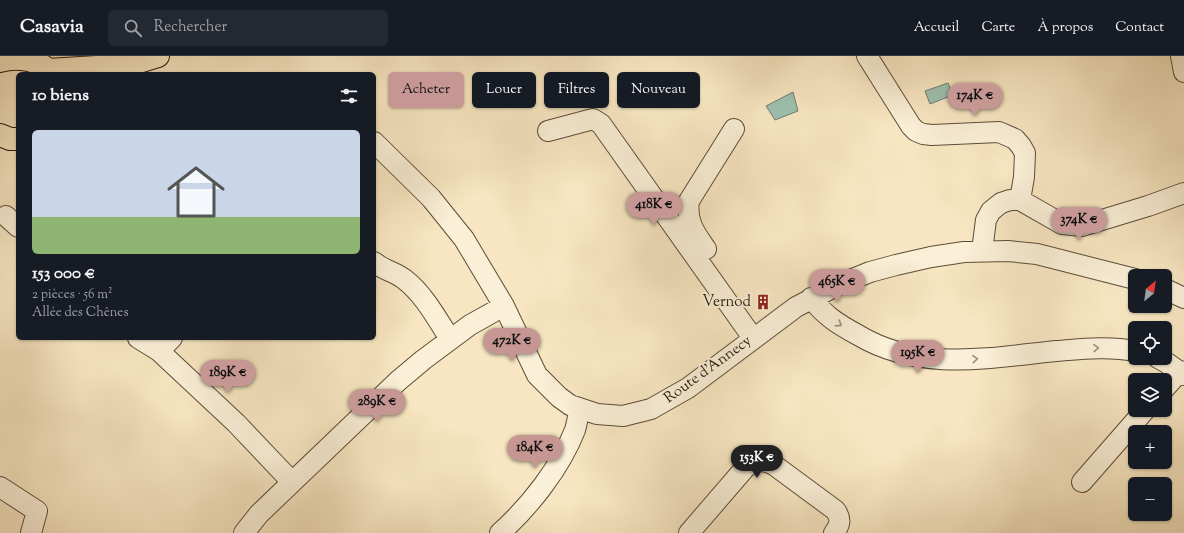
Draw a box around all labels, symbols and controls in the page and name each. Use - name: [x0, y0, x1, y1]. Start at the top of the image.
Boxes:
- search box: [108, 10, 388, 46]
- text: Casavia: [20, 14, 84, 41]
- icon: search: [122, 17, 144, 39]
- text: Rechercher: [154, 17, 227, 38]
- text: Accueil: [914, 18, 959, 38]
- text: Carte: [981, 18, 1015, 38]
- text: À propos: [1037, 18, 1093, 38]
- text: Contact: [1115, 18, 1164, 38]
- chip: Acheter: [388, 72, 464, 108]
- chip: Louer: [472, 72, 536, 108]
- chip: Filtres: [544, 72, 609, 108]
- chip: Nouveau: [617, 72, 700, 108]
- pin: 174K €: [942, 83, 1008, 117]
- text: 10 biens: [32, 84, 89, 108]
- icon: filters: [338, 85, 360, 107]
- text: 174K €: [957, 87, 993, 105]
- icon: home: [160, 156, 232, 228]
- pin: 418K €: [621, 192, 687, 226]
- text: 418K €: [635, 196, 673, 214]
- pin: 374K €: [1046, 207, 1112, 241]
- text: 374K €: [1060, 211, 1098, 229]
- text: 153 000 €: [32, 262, 95, 286]
- pin: 465K €: [804, 269, 870, 303]
- north arrow: [1128, 269, 1172, 313]
- map controls: [1128, 269, 1172, 521]
- text: 465K €: [818, 273, 856, 291]
- text: 2 pièces · 56 m²: [32, 286, 112, 304]
- place label: Vernod: [702, 292, 752, 313]
- building icon: Vernod: [754, 293, 772, 311]
- text: Allée des Chênes: [32, 304, 129, 322]
- one-way arrow: [835, 319, 842, 327]
- button: locate: [1128, 321, 1172, 365]
- pin: 472K €: [479, 328, 545, 362]
- street label: Route d'Annecy: [660, 331, 757, 409]
- text: 472K €: [492, 332, 532, 350]
- pin: 195K €: [885, 340, 951, 374]
- text: 195K €: [900, 344, 936, 362]
- one-way arrow: [1093, 344, 1099, 353]
- one-way arrow: [972, 355, 978, 364]
- pin: 189K €: [195, 360, 261, 394]
- text: 189K €: [209, 364, 247, 382]
- button: layers: [1128, 373, 1172, 417]
- pin: 289K €: [344, 389, 410, 423]
- text: 289K €: [357, 393, 397, 411]
- button: +: [1128, 425, 1172, 469]
- pin: 184K €: [502, 435, 568, 469]
- text: 184K €: [516, 439, 554, 457]
- pin: 153K €: [724, 445, 790, 479]
- text: 153K €: [740, 449, 774, 467]
- button: −: [1128, 477, 1172, 521]

